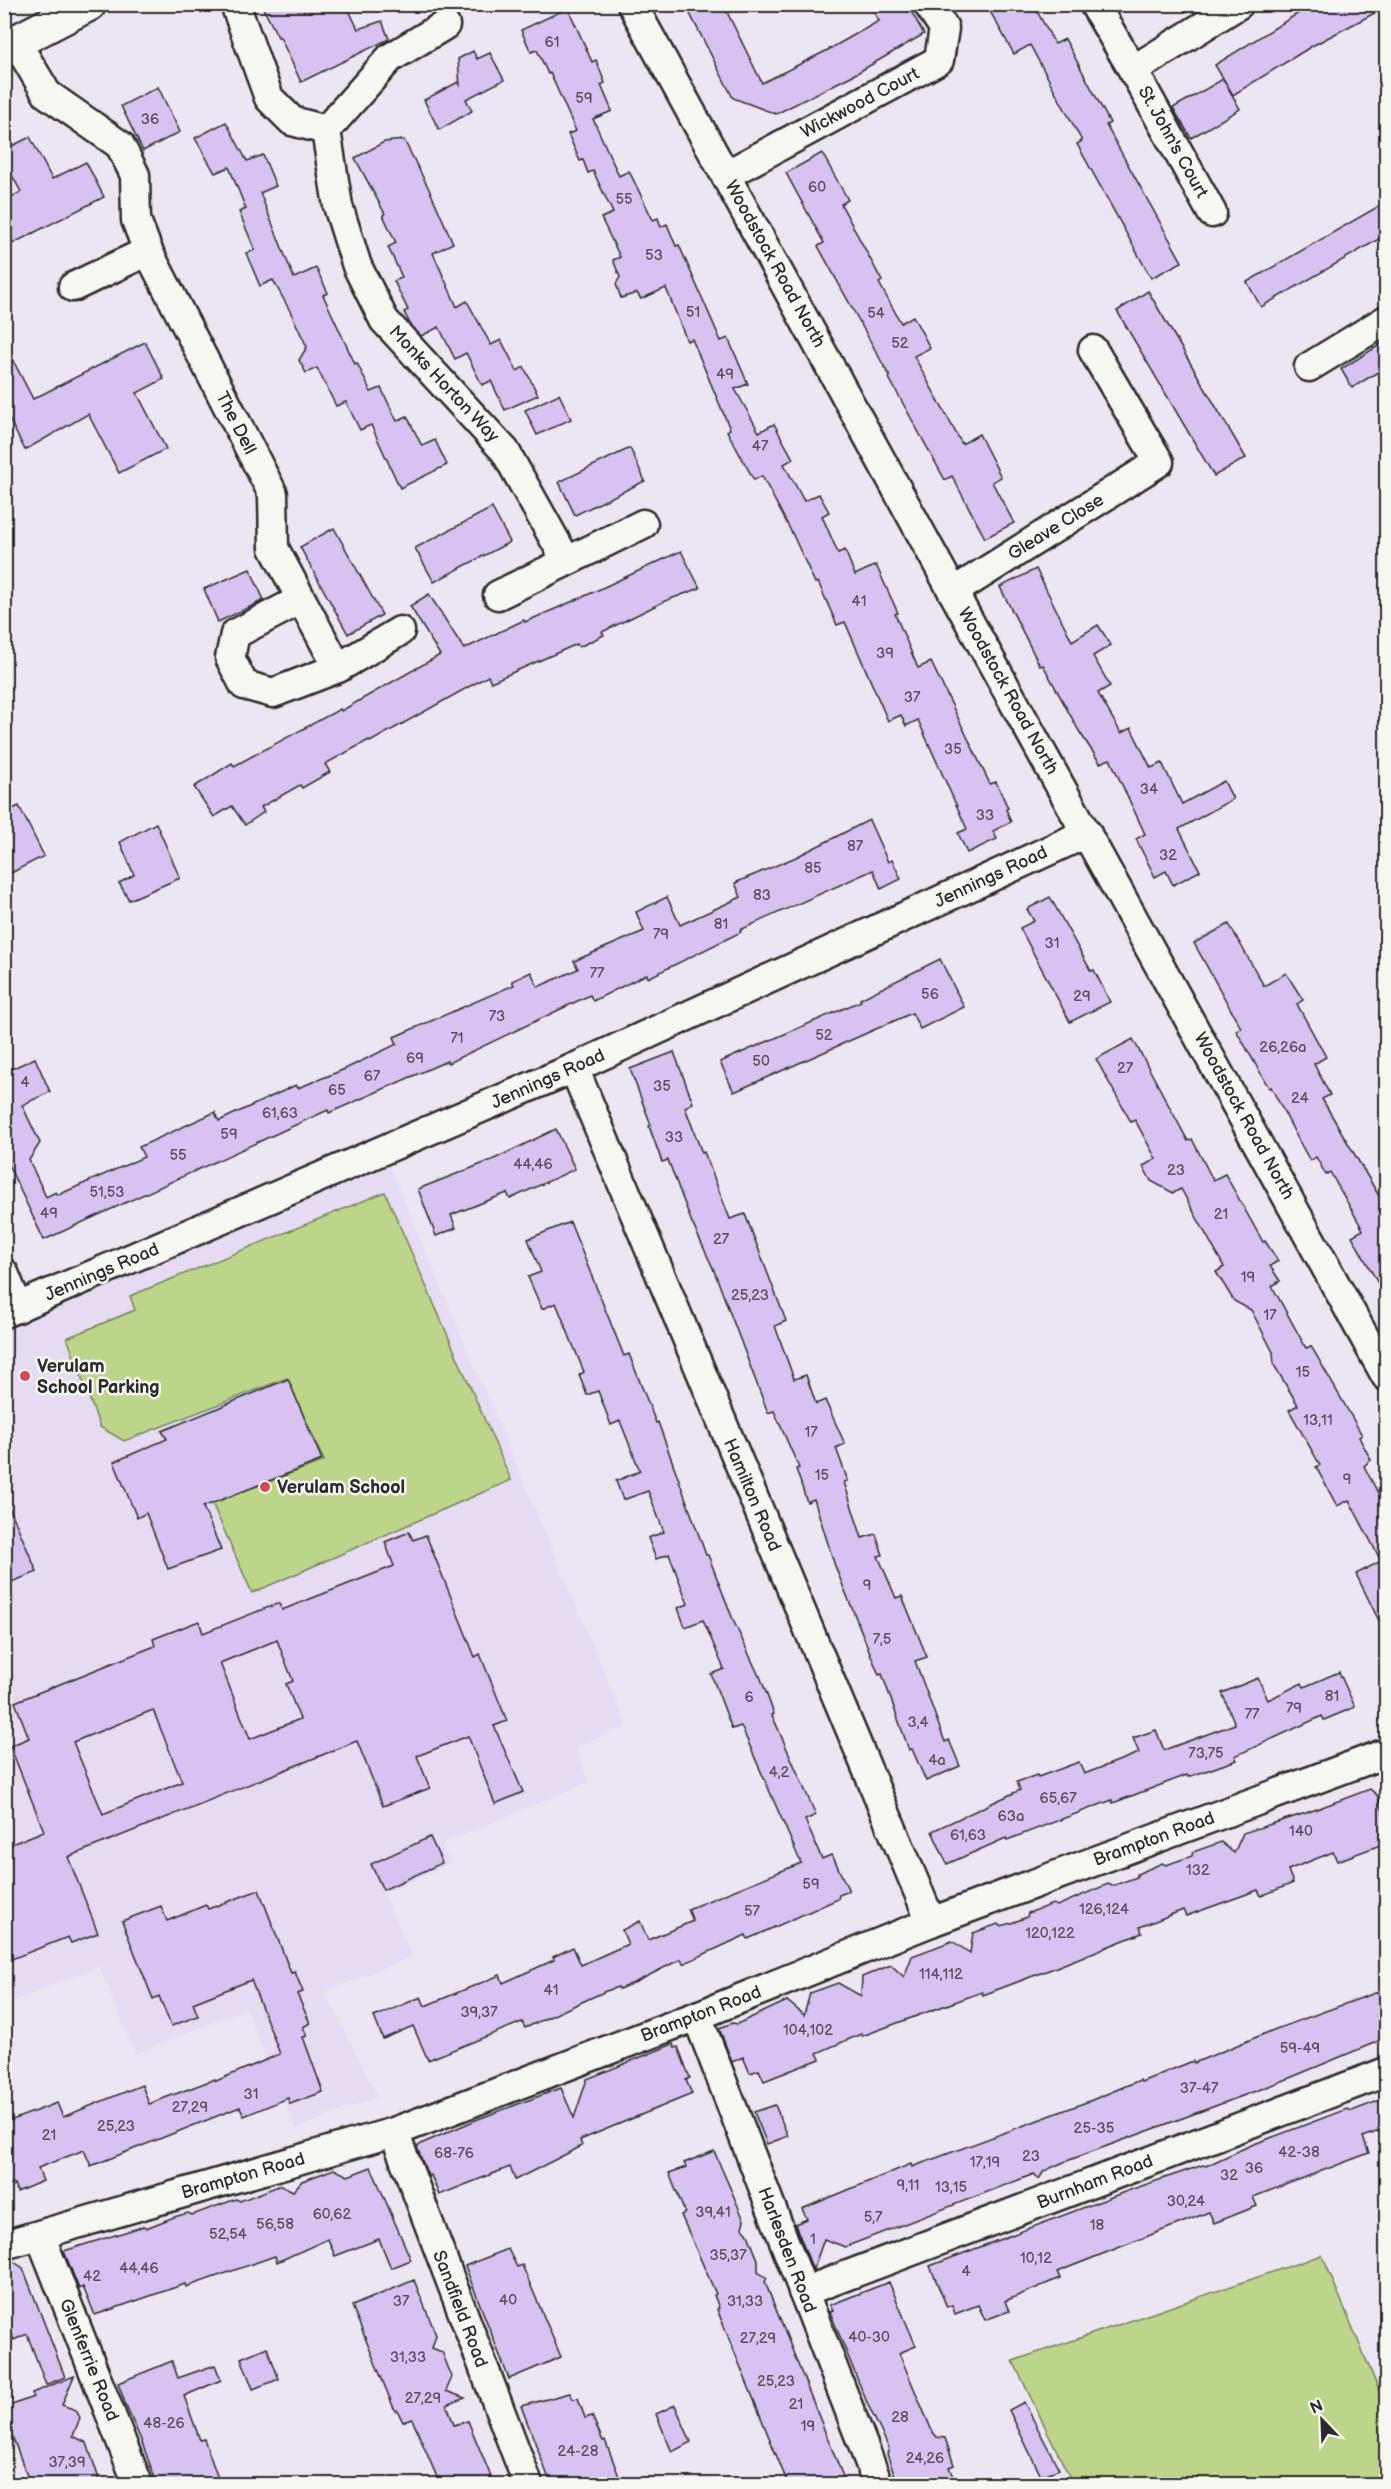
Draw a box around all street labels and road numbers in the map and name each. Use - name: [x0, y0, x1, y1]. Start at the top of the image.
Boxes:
- street label: Wickwood Court: [797, 63, 923, 143]
- street label: St. John's Court: [1134, 82, 1213, 202]
- street label: Woodstock Road North: [720, 177, 830, 351]
- street label: Monks Horton Way: [385, 321, 504, 447]
- street label: The Dell: [211, 388, 261, 458]
- street label: Gleave Close: [1004, 489, 1108, 565]
- street label: Woodstock Road North: [953, 604, 1063, 778]
- street label: Jennings Road: [931, 842, 1051, 912]
- street label: Woodstock Road North: [1189, 1029, 1299, 1203]
- street label: Jennings Road: [488, 1045, 608, 1113]
- street label: Jennings Road: [42, 1238, 162, 1306]
- street label: Hamilton Road: [719, 1436, 785, 1554]
- street label: Brampton Road: [1090, 1807, 1218, 1871]
- street label: Brampton Road: [638, 1981, 764, 2047]
- street label: Brampton Road: [179, 2148, 307, 2204]
- street label: Burnham Road: [1034, 2150, 1156, 2214]
- street label: Harlesden Road: [753, 2184, 821, 2316]
- street label: Sandfield Road: [428, 2248, 492, 2370]
- street label: Glenferrie Road: [55, 2296, 123, 2424]

